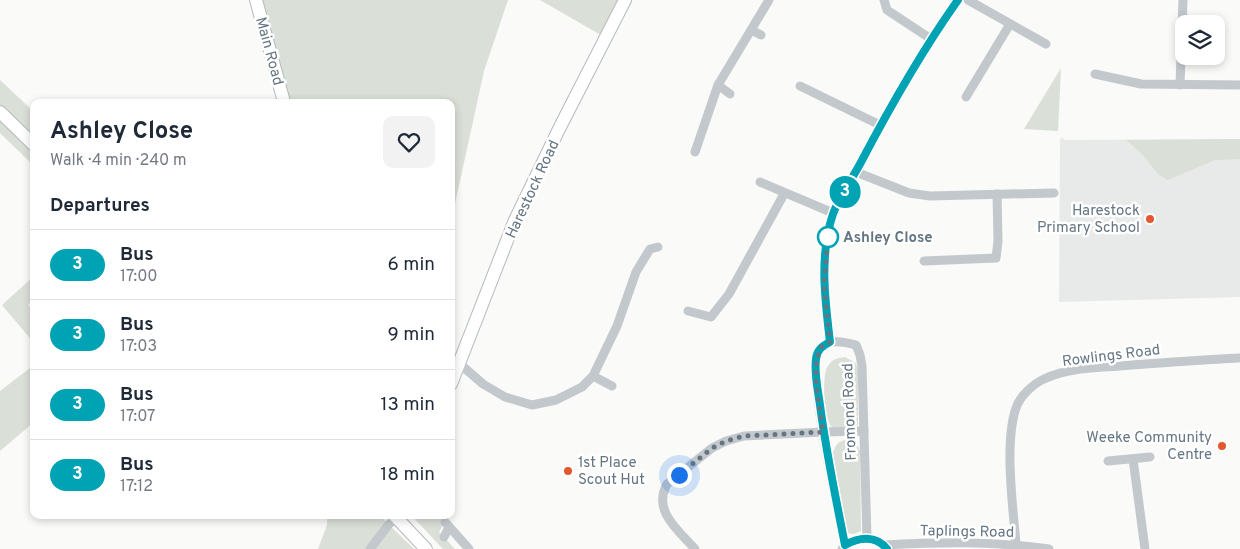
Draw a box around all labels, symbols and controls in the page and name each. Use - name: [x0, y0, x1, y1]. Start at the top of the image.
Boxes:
- street label: Main Road: [250, 15, 287, 88]
- map controls: [1175, 15, 1225, 65]
- button: layers: [1175, 15, 1225, 65]
- button: heart: [383, 116, 435, 168]
- text: Ashley Close: [50, 117, 193, 147]
- street label: Harestock Road: [502, 137, 564, 242]
- text: Walk · 4 min · 240 m: [50, 151, 187, 171]
- line badge: 3: [829, 176, 861, 208]
- text: 3: [840, 180, 850, 203]
- text: Departures: [50, 194, 150, 218]
- place label: Harestock Primary School: [1037, 202, 1140, 238]
- marker: Harestock Primary School: [1144, 213, 1156, 225]
- marker: Ashley Close: [817, 226, 839, 248]
- place label: Ashley Close: [843, 229, 933, 248]
- text: Bus: [120, 243, 154, 267]
- text: 3: [72, 253, 83, 276]
- text: 6 min: [388, 253, 435, 277]
- text: 17:00: [120, 267, 158, 287]
- text: Bus: [120, 313, 154, 337]
- text: 3: [72, 323, 83, 346]
- text: 9 min: [388, 323, 435, 347]
- text: 17:03: [120, 337, 157, 357]
- street label: Rowlings Road: [1061, 341, 1161, 372]
- street label: Fromond Road: [839, 363, 862, 461]
- text: Bus: [120, 383, 154, 407]
- text: 3: [72, 393, 83, 416]
- text: 13 min: [380, 393, 435, 417]
- text: 17:07: [120, 407, 155, 427]
- place label: Weeke Community Centre: [1086, 429, 1212, 465]
- marker: Weeke Community Centre: [1216, 440, 1228, 452]
- text: Bus: [120, 453, 154, 477]
- place label: 1st Place Scout Hut: [578, 454, 645, 490]
- text: 3: [72, 463, 83, 486]
- text: 18 min: [380, 463, 435, 487]
- your location: [667, 463, 692, 488]
- marker: 1st Place Scout Hut: [562, 465, 574, 477]
- text: 17:12: [120, 477, 153, 497]
- street label: Taplings Road: [920, 522, 1014, 543]

